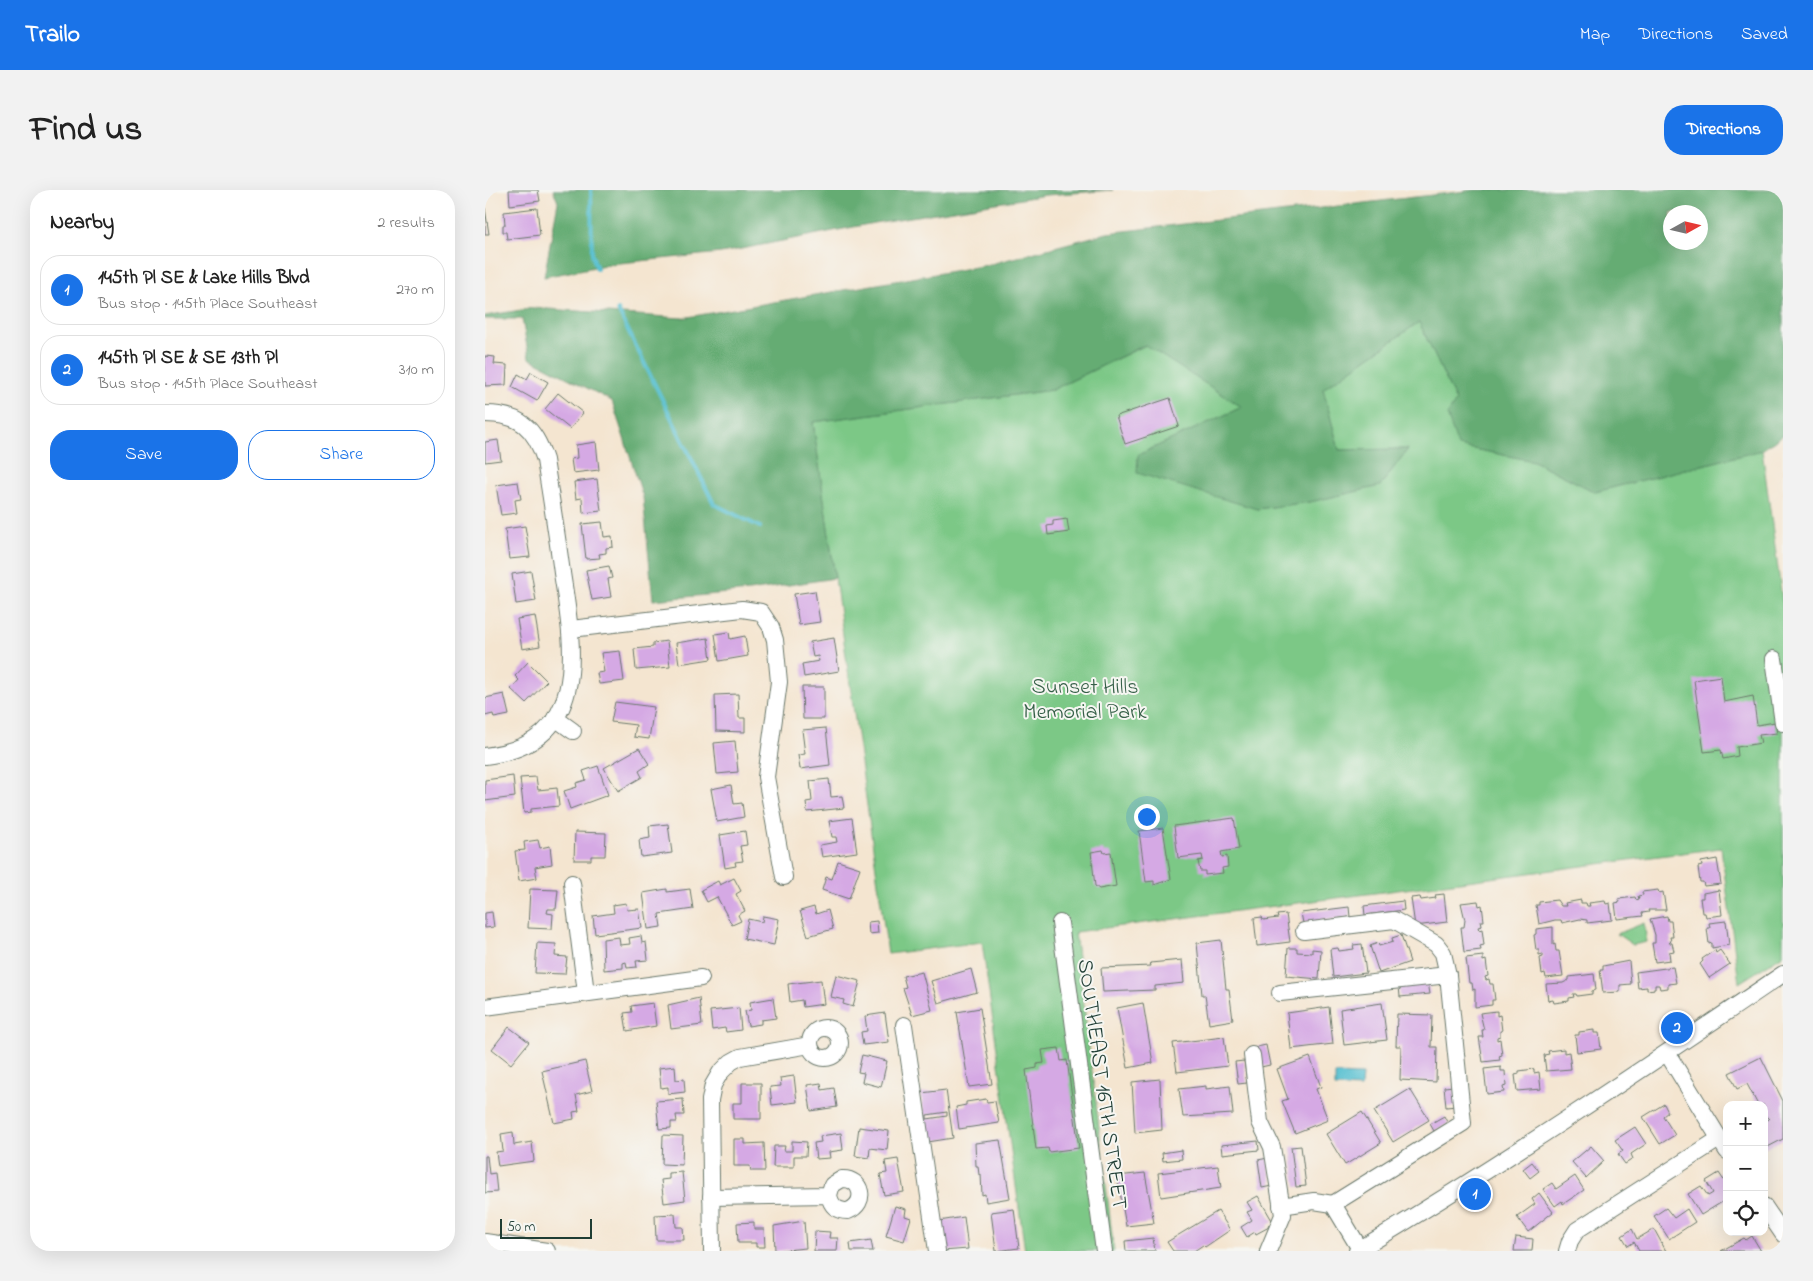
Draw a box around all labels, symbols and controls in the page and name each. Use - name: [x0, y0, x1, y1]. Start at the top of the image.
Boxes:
- text: Trailo: [25, 18, 80, 53]
- text: Map: [1580, 22, 1610, 48]
- text: Directions: [1638, 22, 1713, 48]
- text: Saved: [1741, 22, 1788, 48]
- text: Find us: [30, 105, 142, 156]
- button: Directions: [1664, 105, 1783, 155]
- north arrow: [1663, 205, 1708, 250]
- text: Nearby: [50, 208, 114, 238]
- text: 2 results: [377, 211, 435, 235]
- text: 145th Pl SE & Lake Hills Blvd: [98, 265, 310, 292]
- text: 1: [64, 278, 70, 302]
- text: 270 m: [396, 278, 434, 302]
- text: Bus stop · 145th Place Southeast: [98, 292, 318, 316]
- text: 145th Pl SE & SE 13th Pl: [98, 345, 278, 372]
- text: 2: [63, 358, 71, 382]
- text: 310 m: [399, 358, 434, 382]
- text: Bus stop · 145th Place Southeast: [98, 372, 318, 396]
- button: Save: [50, 430, 238, 480]
- button: Share: [248, 430, 435, 480]
- park label: Sunset Hills Memorial Park: [1023, 672, 1147, 729]
- your location: [1134, 804, 1160, 830]
- street label: SOUTHEAST 16TH STREET: [1068, 957, 1135, 1212]
- pin: 2: [1661, 1009, 1693, 1047]
- map controls: [1723, 1101, 1768, 1236]
- button: +: [1723, 1101, 1768, 1146]
- button: −: [1723, 1146, 1768, 1191]
- pin: 1: [1459, 1175, 1491, 1213]
- button: locate: [1723, 1191, 1768, 1236]
- scale bar: [500, 1216, 593, 1239]
- text: 50 m: [507, 1217, 535, 1238]

